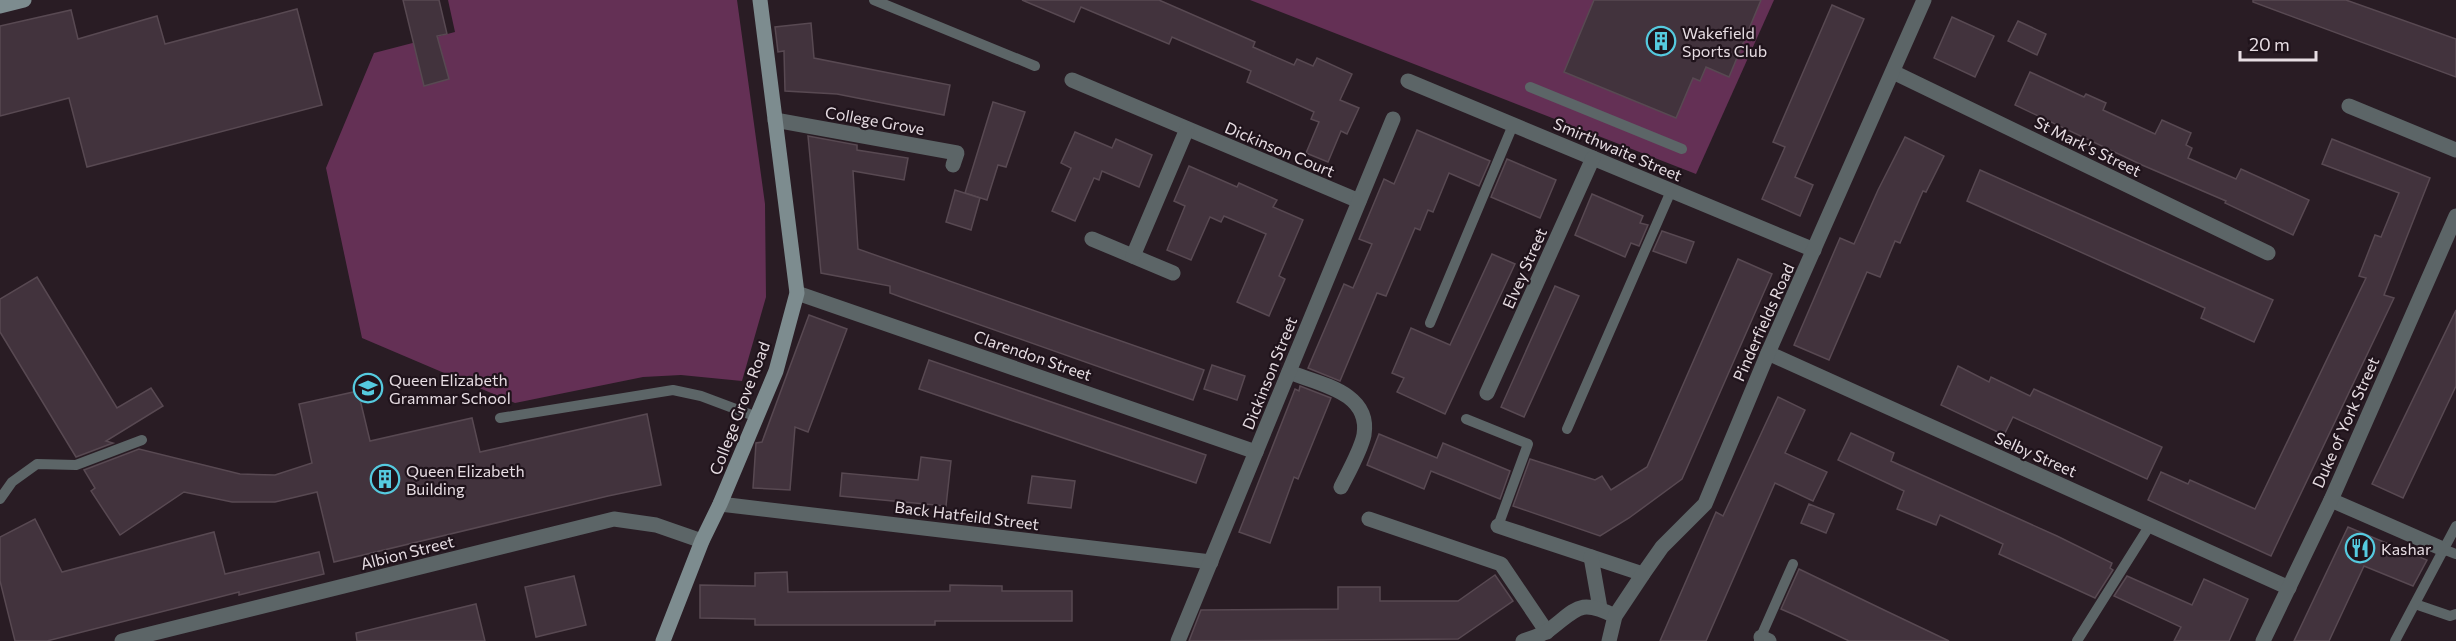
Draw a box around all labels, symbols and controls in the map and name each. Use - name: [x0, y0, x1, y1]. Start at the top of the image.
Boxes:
- place label: Wakefield Sports Club: [1682, 23, 1767, 60]
- scale bar: [2240, 24, 2316, 62]
- building icon: Wakefield Sports Club: [1645, 25, 1677, 57]
- text: 20 m: [2249, 33, 2290, 55]
- street label: College Grove: [824, 102, 926, 138]
- street label: St Mark's Street: [2032, 112, 2145, 180]
- street label: Smirthwaite Street: [1551, 113, 1685, 185]
- street label: Dickinson Court: [1222, 117, 1338, 181]
- street label: Elvey Street: [1498, 224, 1550, 311]
- street label: Pinderfields Road: [1728, 260, 1798, 384]
- street label: Dickinson Street: [1238, 313, 1300, 432]
- street label: Clarendon Street: [972, 326, 1095, 384]
- street label: College Grove Road: [705, 339, 773, 477]
- street label: Duke of York Street: [2308, 353, 2383, 490]
- place label: Queen Elizabeth Grammar School: [389, 370, 511, 407]
- school or university icon: Queen Elizabeth Grammar School: [352, 372, 384, 404]
- street label: Selby Street: [1992, 427, 2080, 481]
- place label: Queen Elizabeth Building: [406, 461, 525, 498]
- building icon: Queen Elizabeth Building: [369, 463, 401, 495]
- street label: Back Hatfeild Street: [894, 497, 1041, 533]
- street label: Albion Street: [358, 531, 456, 573]
- restaurant icon: Kashar: [2344, 532, 2376, 564]
- place label: Kashar: [2381, 539, 2432, 558]

